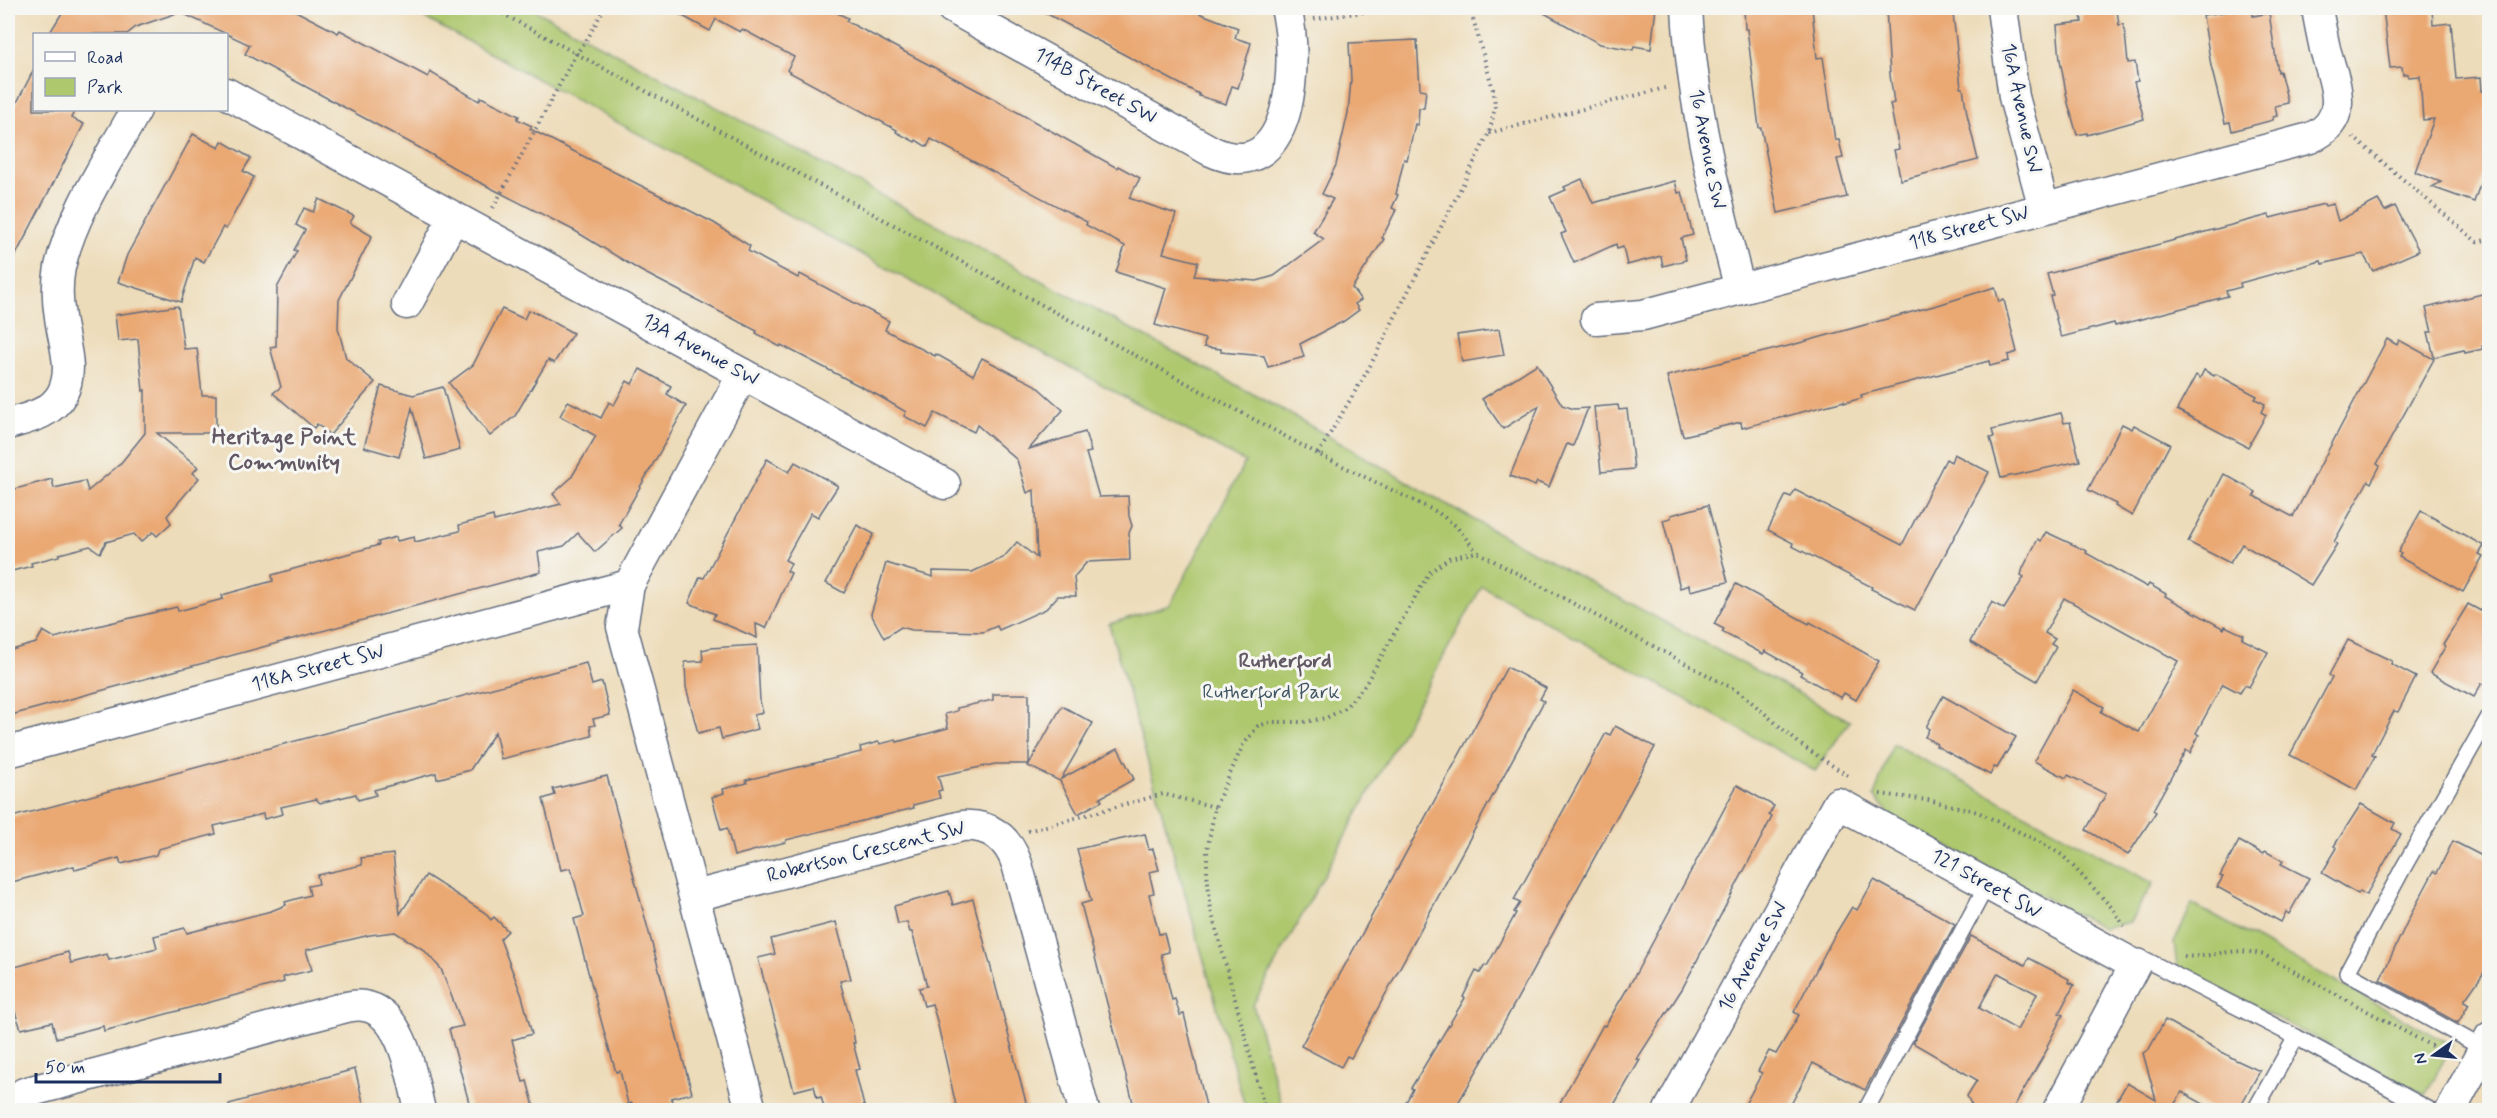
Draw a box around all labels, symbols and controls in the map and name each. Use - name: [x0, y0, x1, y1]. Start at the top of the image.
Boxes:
- legend: [33, 33, 228, 111]
- street label: 114B Street SW: [1029, 41, 1161, 131]
- street label: 16A Avenue SW: [1994, 41, 2048, 176]
- text: Road: [87, 46, 123, 70]
- text: Park: [87, 76, 123, 100]
- street label: 16 Avenue SW: [1682, 87, 1732, 211]
- street label: 118 Street SW: [1906, 199, 2032, 257]
- street label: 13A Avenue SW: [637, 307, 763, 393]
- district label: Heritage Point Community: [212, 424, 357, 477]
- street label: 118A Street SW: [249, 637, 388, 699]
- district label: Rutherford: [1238, 647, 1332, 677]
- park label: Rutherford Park: [1202, 679, 1340, 708]
- street label: Robertson Crescent SW: [764, 814, 968, 890]
- street label: 121 Street SW: [1926, 843, 2046, 926]
- street label: 16 Avenue SW: [1712, 897, 1794, 1017]
- north arrow: [2404, 1025, 2464, 1085]
- scale bar: [36, 1046, 220, 1084]
- text: N: [2409, 1051, 2432, 1066]
- text: 50 m: [45, 1056, 85, 1080]

